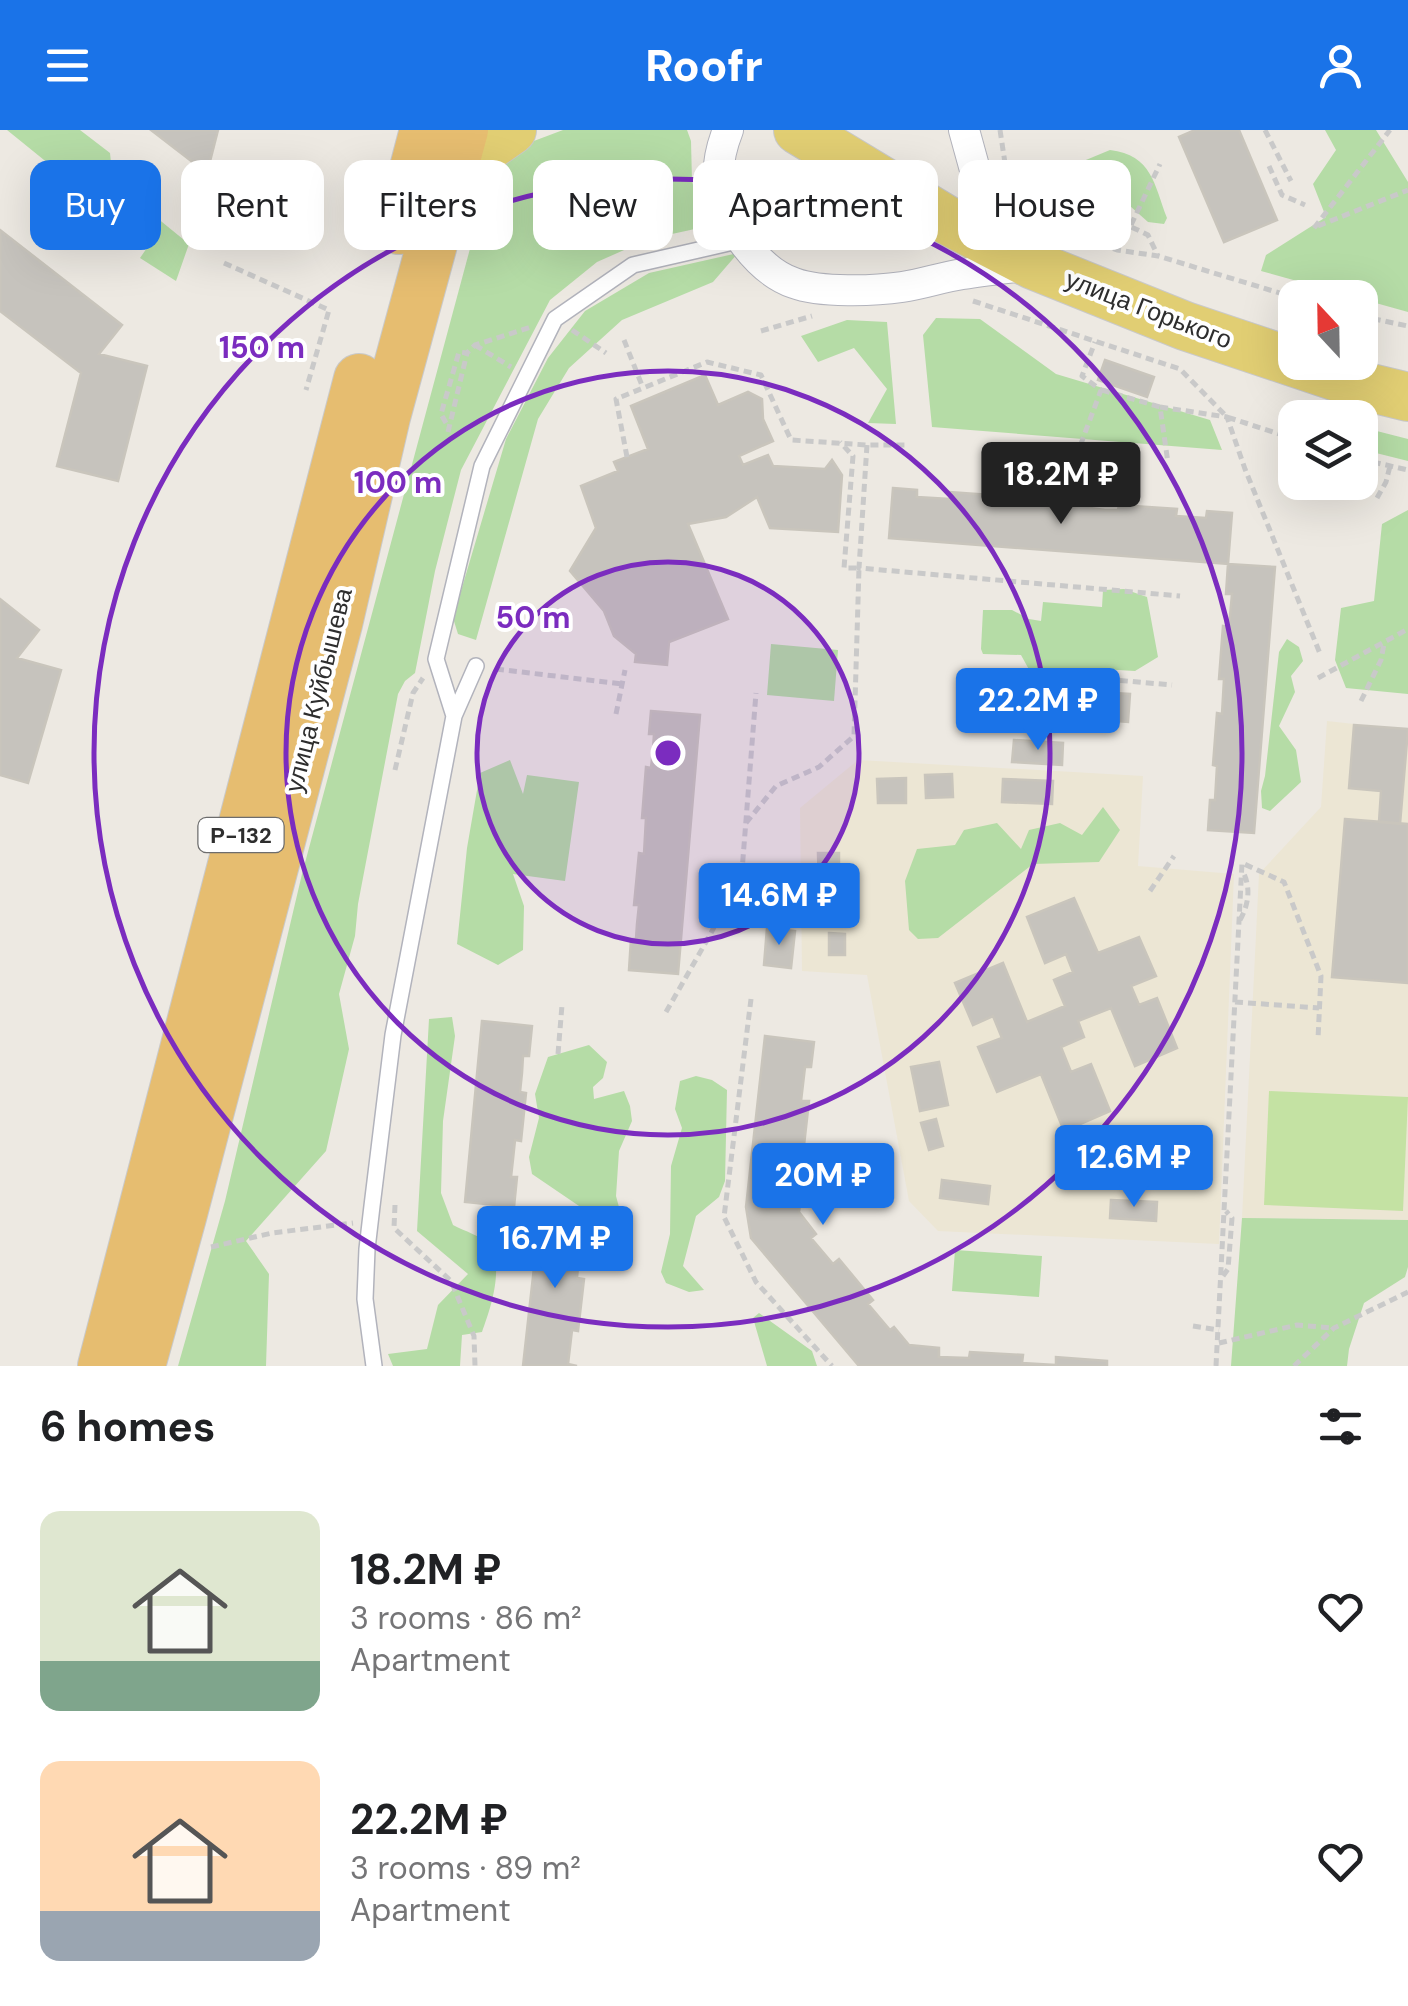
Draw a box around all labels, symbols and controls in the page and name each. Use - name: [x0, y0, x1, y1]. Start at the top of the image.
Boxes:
- text: Roofr: [645, 36, 763, 95]
- icon: menu: [40, 38, 95, 93]
- icon: person: [1313, 38, 1368, 93]
- chip: Buy: [30, 160, 161, 250]
- chip: Rent: [181, 160, 324, 250]
- chip: Filters: [344, 160, 513, 250]
- chip: New: [533, 160, 673, 250]
- chip: Apartment: [693, 160, 938, 250]
- chip: House: [958, 160, 1131, 250]
- street label: улица Горького: [1061, 263, 1237, 356]
- north arrow: [1278, 280, 1378, 380]
- map controls: [1278, 280, 1378, 500]
- text: 150 m: [219, 328, 305, 367]
- button: layers: [1278, 400, 1378, 500]
- pin: 18.2M ₽: [969, 442, 1153, 527]
- text: 18.2M ₽: [1003, 453, 1119, 495]
- text: 100 m: [354, 463, 442, 502]
- street label: улица Куйбышева: [277, 584, 360, 796]
- text: 50 m: [495, 598, 571, 637]
- pin: 22.2M ₽: [946, 668, 1130, 753]
- text: 22.2M ₽: [978, 679, 1098, 721]
- centre of rings: [650, 735, 686, 771]
- road number: Р-132: [198, 818, 284, 852]
- pin: 14.6M ₽: [687, 863, 871, 948]
- text: 14.6M ₽: [721, 874, 837, 916]
- pin: 12.6M ₽: [1042, 1125, 1226, 1210]
- text: 12.6M ₽: [1077, 1136, 1191, 1178]
- pin: 20M ₽: [753, 1143, 893, 1228]
- text: 20M ₽: [774, 1154, 872, 1196]
- pin: 16.7M ₽: [463, 1206, 647, 1291]
- text: 16.7M ₽: [499, 1217, 611, 1259]
- text: 6 homes: [40, 1399, 215, 1454]
- icon: filters: [1313, 1399, 1368, 1454]
- text: 18.2M ₽: [350, 1542, 501, 1597]
- icon: home: [120, 1551, 240, 1671]
- icon: heart: [1313, 1584, 1368, 1639]
- text: 3 rooms · 86 m²: [350, 1597, 582, 1639]
- text: Apartment: [350, 1639, 511, 1681]
- text: 22.2M ₽: [350, 1792, 508, 1847]
- icon: home: [120, 1801, 240, 1921]
- icon: heart: [1313, 1834, 1368, 1889]
- text: 3 rooms · 89 m²: [350, 1847, 581, 1889]
- text: Apartment: [350, 1889, 511, 1931]

